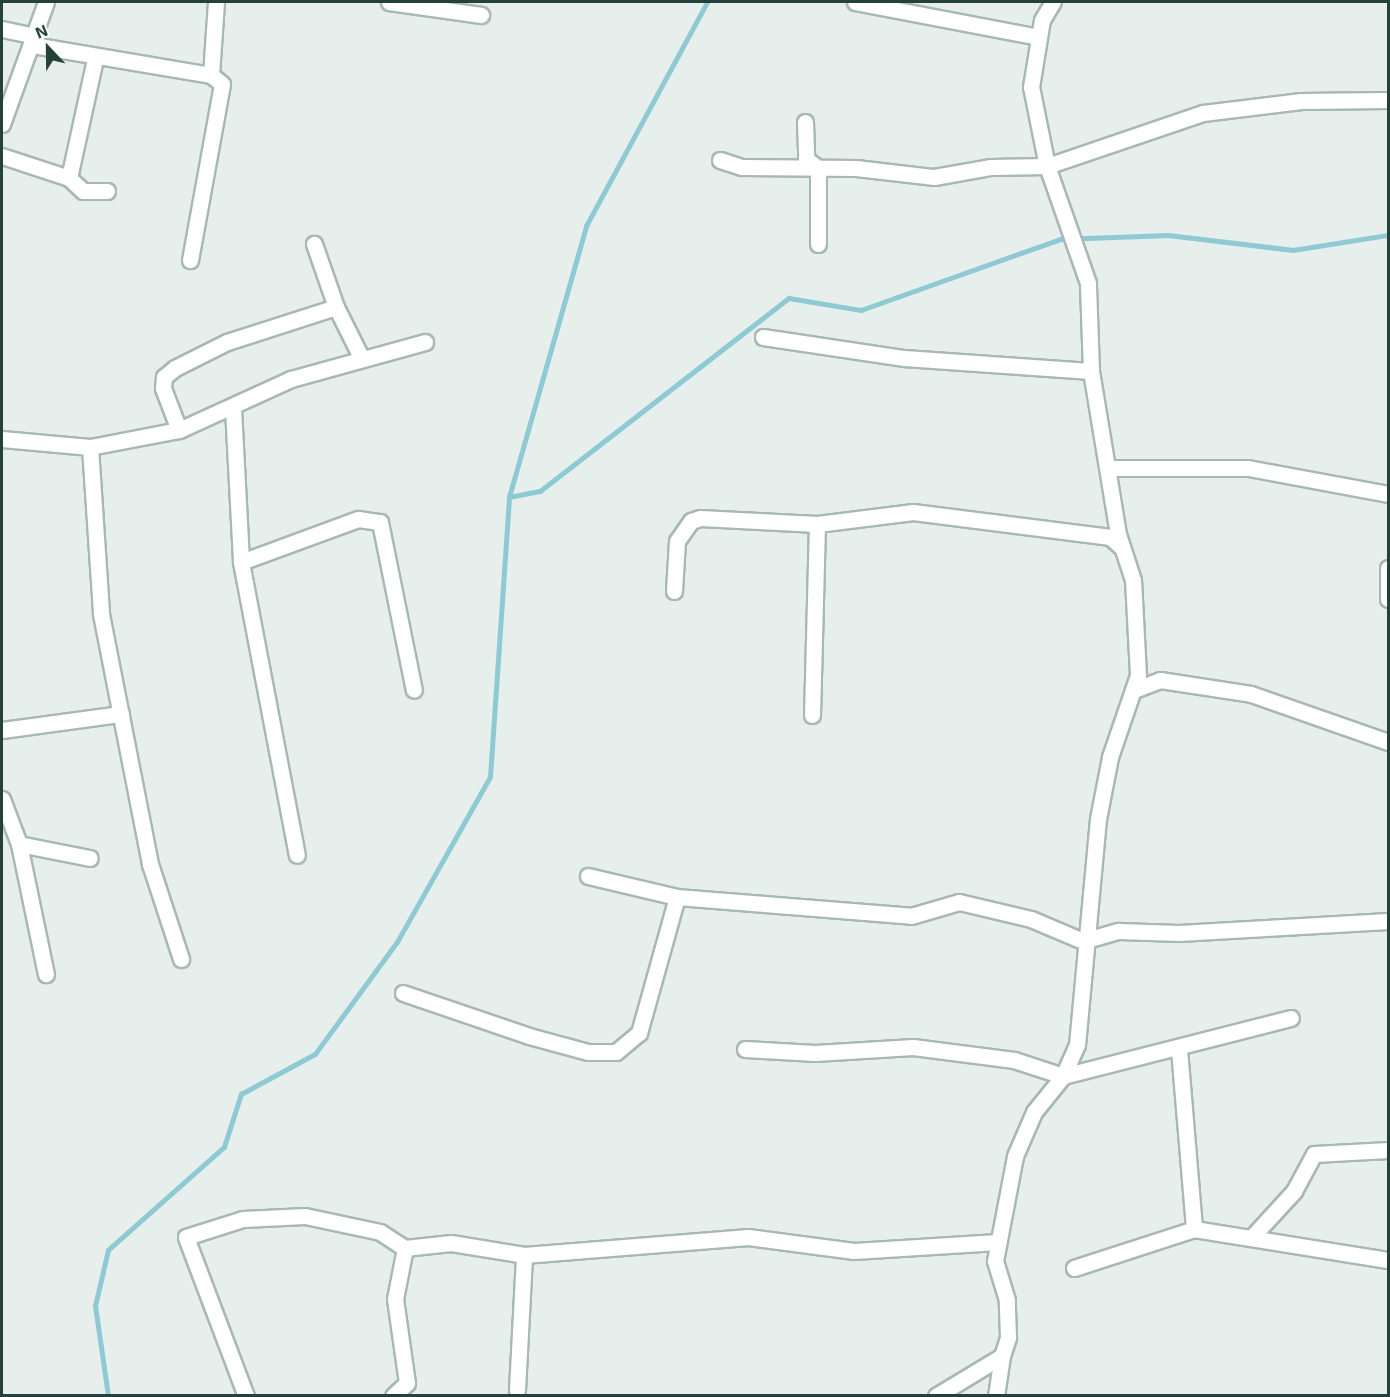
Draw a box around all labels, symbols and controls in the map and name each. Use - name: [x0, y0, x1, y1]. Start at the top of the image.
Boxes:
- north arrow: [18, 18, 78, 78]
- text: N: [32, 20, 50, 42]

